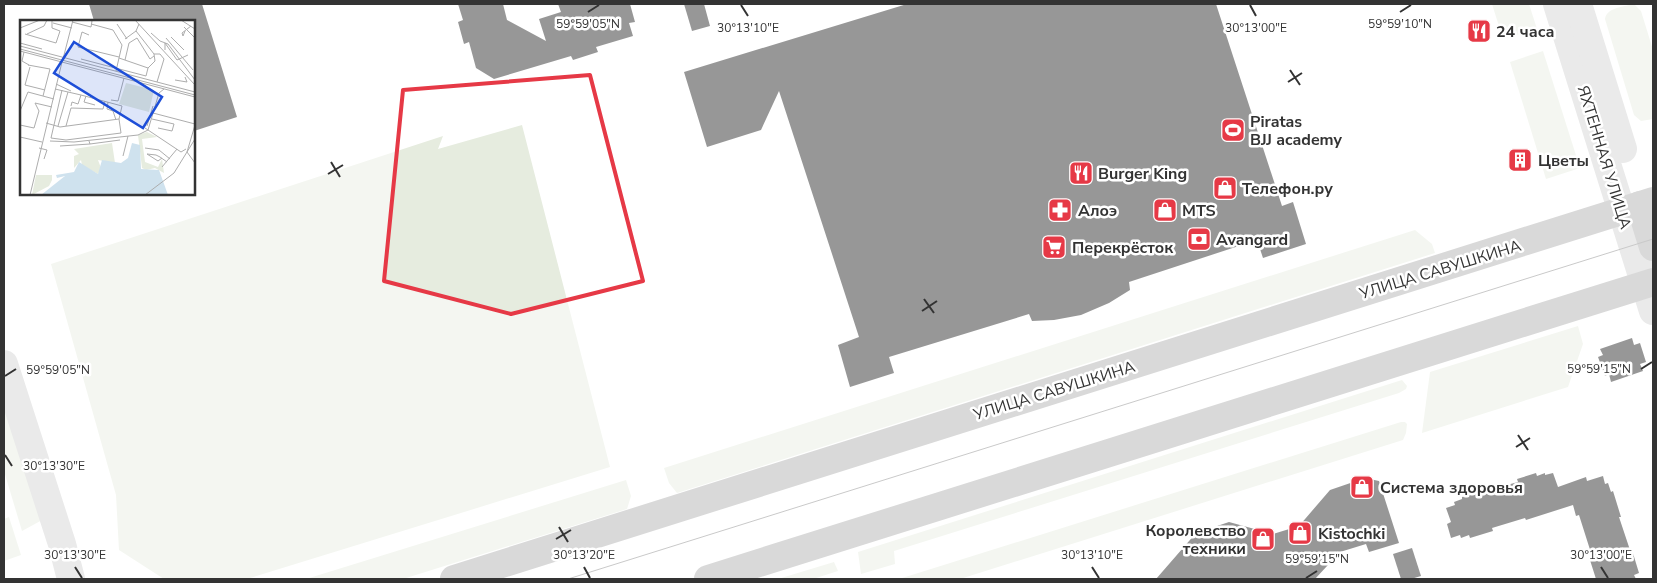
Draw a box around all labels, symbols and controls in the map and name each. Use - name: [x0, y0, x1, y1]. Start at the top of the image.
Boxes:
- text: 59°59'05"N: [556, 16, 620, 32]
- text: 59°59'10"N: [1368, 16, 1432, 32]
- restaurant icon: 24 часа: [1466, 18, 1492, 44]
- inset map: [20, 20, 195, 195]
- text: 30°13'10"E: [717, 20, 779, 36]
- text: 30°13'00"E: [1225, 20, 1287, 36]
- place label: 24 часа: [1496, 21, 1554, 43]
- street label: ЯХТЕННАЯ УЛИЦА: [1572, 83, 1636, 232]
- place label: Piratas BJJ academy: [1250, 111, 1343, 151]
- sports icon: Piratas BJJ academy: [1220, 117, 1246, 143]
- building icon: Цветы: [1507, 147, 1533, 173]
- place label: Цветы: [1538, 150, 1589, 172]
- restaurant icon: Burger King: [1068, 160, 1094, 186]
- place label: Burger King: [1098, 163, 1187, 185]
- shop icon: Телефон.ру: [1212, 175, 1238, 201]
- place label: Телефон.ру: [1242, 178, 1333, 200]
- pharmacy icon: Алоэ: [1047, 197, 1073, 223]
- shop icon: MTS: [1152, 197, 1178, 223]
- place label: Алоэ: [1078, 200, 1117, 222]
- place label: MTS: [1182, 200, 1216, 222]
- bank icon: Avangard: [1186, 226, 1212, 252]
- place label: Avangard: [1216, 229, 1288, 251]
- supermarket icon: Перекрёсток: [1041, 234, 1067, 260]
- street label: УЛИЦА САВУШКИНА: [1356, 235, 1524, 305]
- place label: Перекрёсток: [1072, 237, 1174, 259]
- street label: УЛИЦА САВУШКИНА: [970, 356, 1138, 426]
- text: 59°59'15"N: [1567, 361, 1631, 377]
- text: 59°59'05"N: [26, 362, 90, 378]
- text: 30°13'30"E: [23, 458, 85, 474]
- shop icon: Cистема здоровья: [1349, 474, 1375, 500]
- place label: Cистема здоровья: [1380, 477, 1523, 499]
- place label: Королевство техники: [1145, 520, 1246, 560]
- shop icon: Kistochki: [1287, 520, 1313, 546]
- place label: Kistochki: [1318, 523, 1385, 545]
- shop icon: Королевство техники: [1250, 526, 1276, 552]
- text: 30°13'30"E: [44, 547, 106, 563]
- text: 30°13'20"E: [553, 547, 615, 563]
- text: 30°13'10"E: [1061, 547, 1123, 563]
- text: 30°13'00"E: [1570, 547, 1632, 563]
- text: 59°59'15"N: [1285, 551, 1349, 567]

